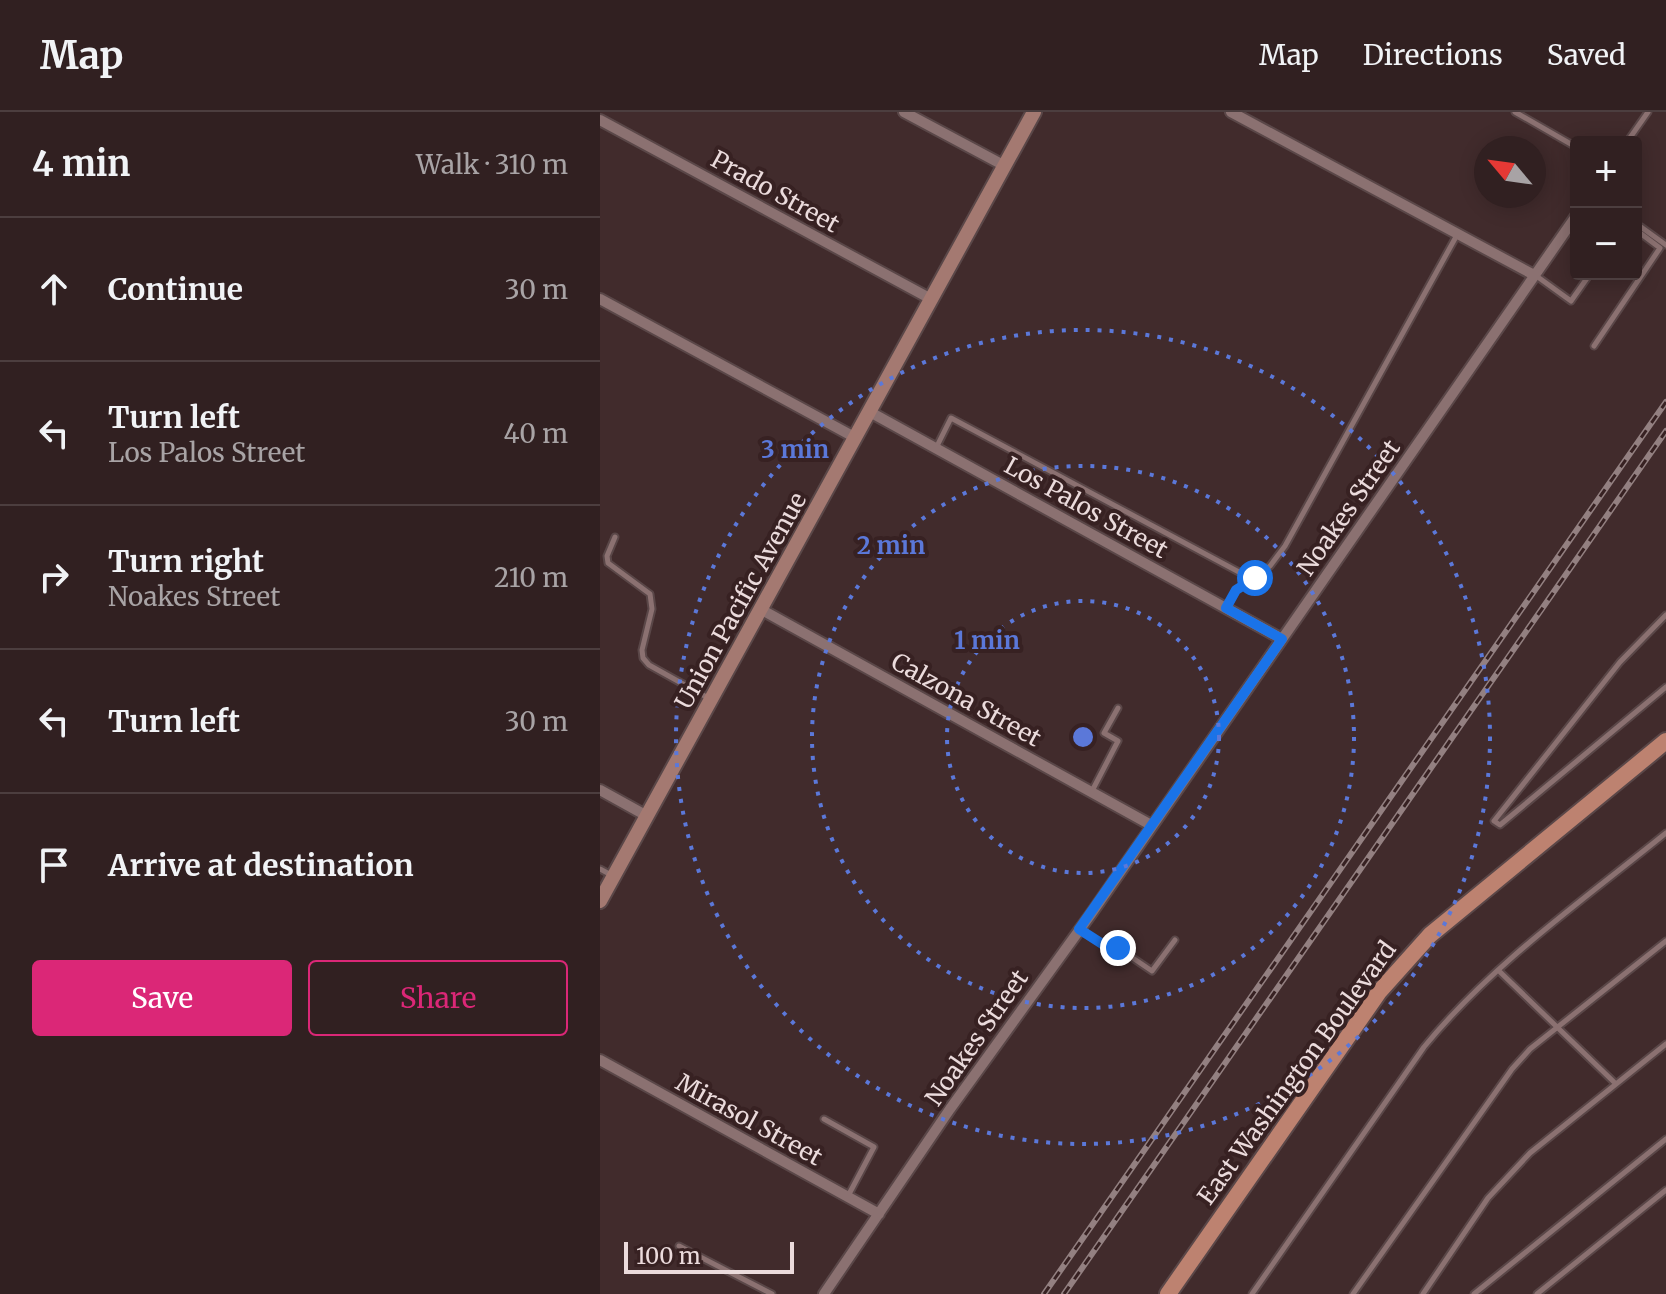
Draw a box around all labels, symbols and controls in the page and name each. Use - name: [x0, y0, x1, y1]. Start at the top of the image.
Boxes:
- text: Map: [40, 32, 124, 79]
- text: Map: [1259, 37, 1319, 73]
- text: Directions: [1363, 37, 1503, 73]
- text: Saved: [1547, 37, 1626, 73]
- north arrow: [1474, 136, 1546, 208]
- map controls: [1570, 136, 1642, 280]
- button: +: [1570, 136, 1642, 208]
- text: 4 min: [32, 143, 130, 185]
- street label: Prado Street: [706, 144, 845, 240]
- text: Walk · 310 m: [416, 148, 568, 181]
- button: −: [1570, 208, 1642, 280]
- icon: ahead: [32, 267, 76, 311]
- text: Continue: [108, 270, 243, 308]
- text: 30 m: [505, 273, 568, 306]
- text: Turn left: [108, 398, 240, 436]
- icon: left: [32, 411, 76, 455]
- text: 40 m: [504, 417, 568, 450]
- street label: Noakes Street: [1290, 433, 1407, 582]
- text: 3 min: [761, 434, 829, 465]
- text: Los Palos Street: [108, 436, 305, 469]
- street label: Los Palos Street: [999, 450, 1174, 566]
- street label: Union Pacific Avenue: [668, 487, 813, 715]
- text: 2 min: [857, 530, 925, 561]
- text: Turn right: [108, 542, 264, 580]
- icon: right: [32, 555, 76, 599]
- route start: [1237, 560, 1273, 596]
- text: 210 m: [494, 561, 568, 594]
- text: Noakes Street: [108, 580, 280, 613]
- text: 1 min: [954, 625, 1020, 656]
- street label: Calzona Street: [886, 646, 1047, 754]
- icon: left: [32, 699, 76, 743]
- text: Turn left: [108, 702, 240, 740]
- text: 30 m: [505, 705, 568, 738]
- centre of rings: [1069, 723, 1097, 751]
- icon: arrive: [32, 843, 76, 887]
- text: Arrive at destination: [108, 846, 414, 884]
- route end: [1100, 930, 1136, 966]
- street label: East Washington Boulevard: [1191, 935, 1403, 1211]
- button: Save: [32, 960, 292, 1036]
- button: Share: [308, 960, 568, 1036]
- street label: Noakes Street: [918, 963, 1035, 1112]
- street label: Mirasol Street: [671, 1067, 828, 1173]
- scale bar: [624, 1238, 794, 1274]
- text: 100 m: [636, 1242, 701, 1270]

